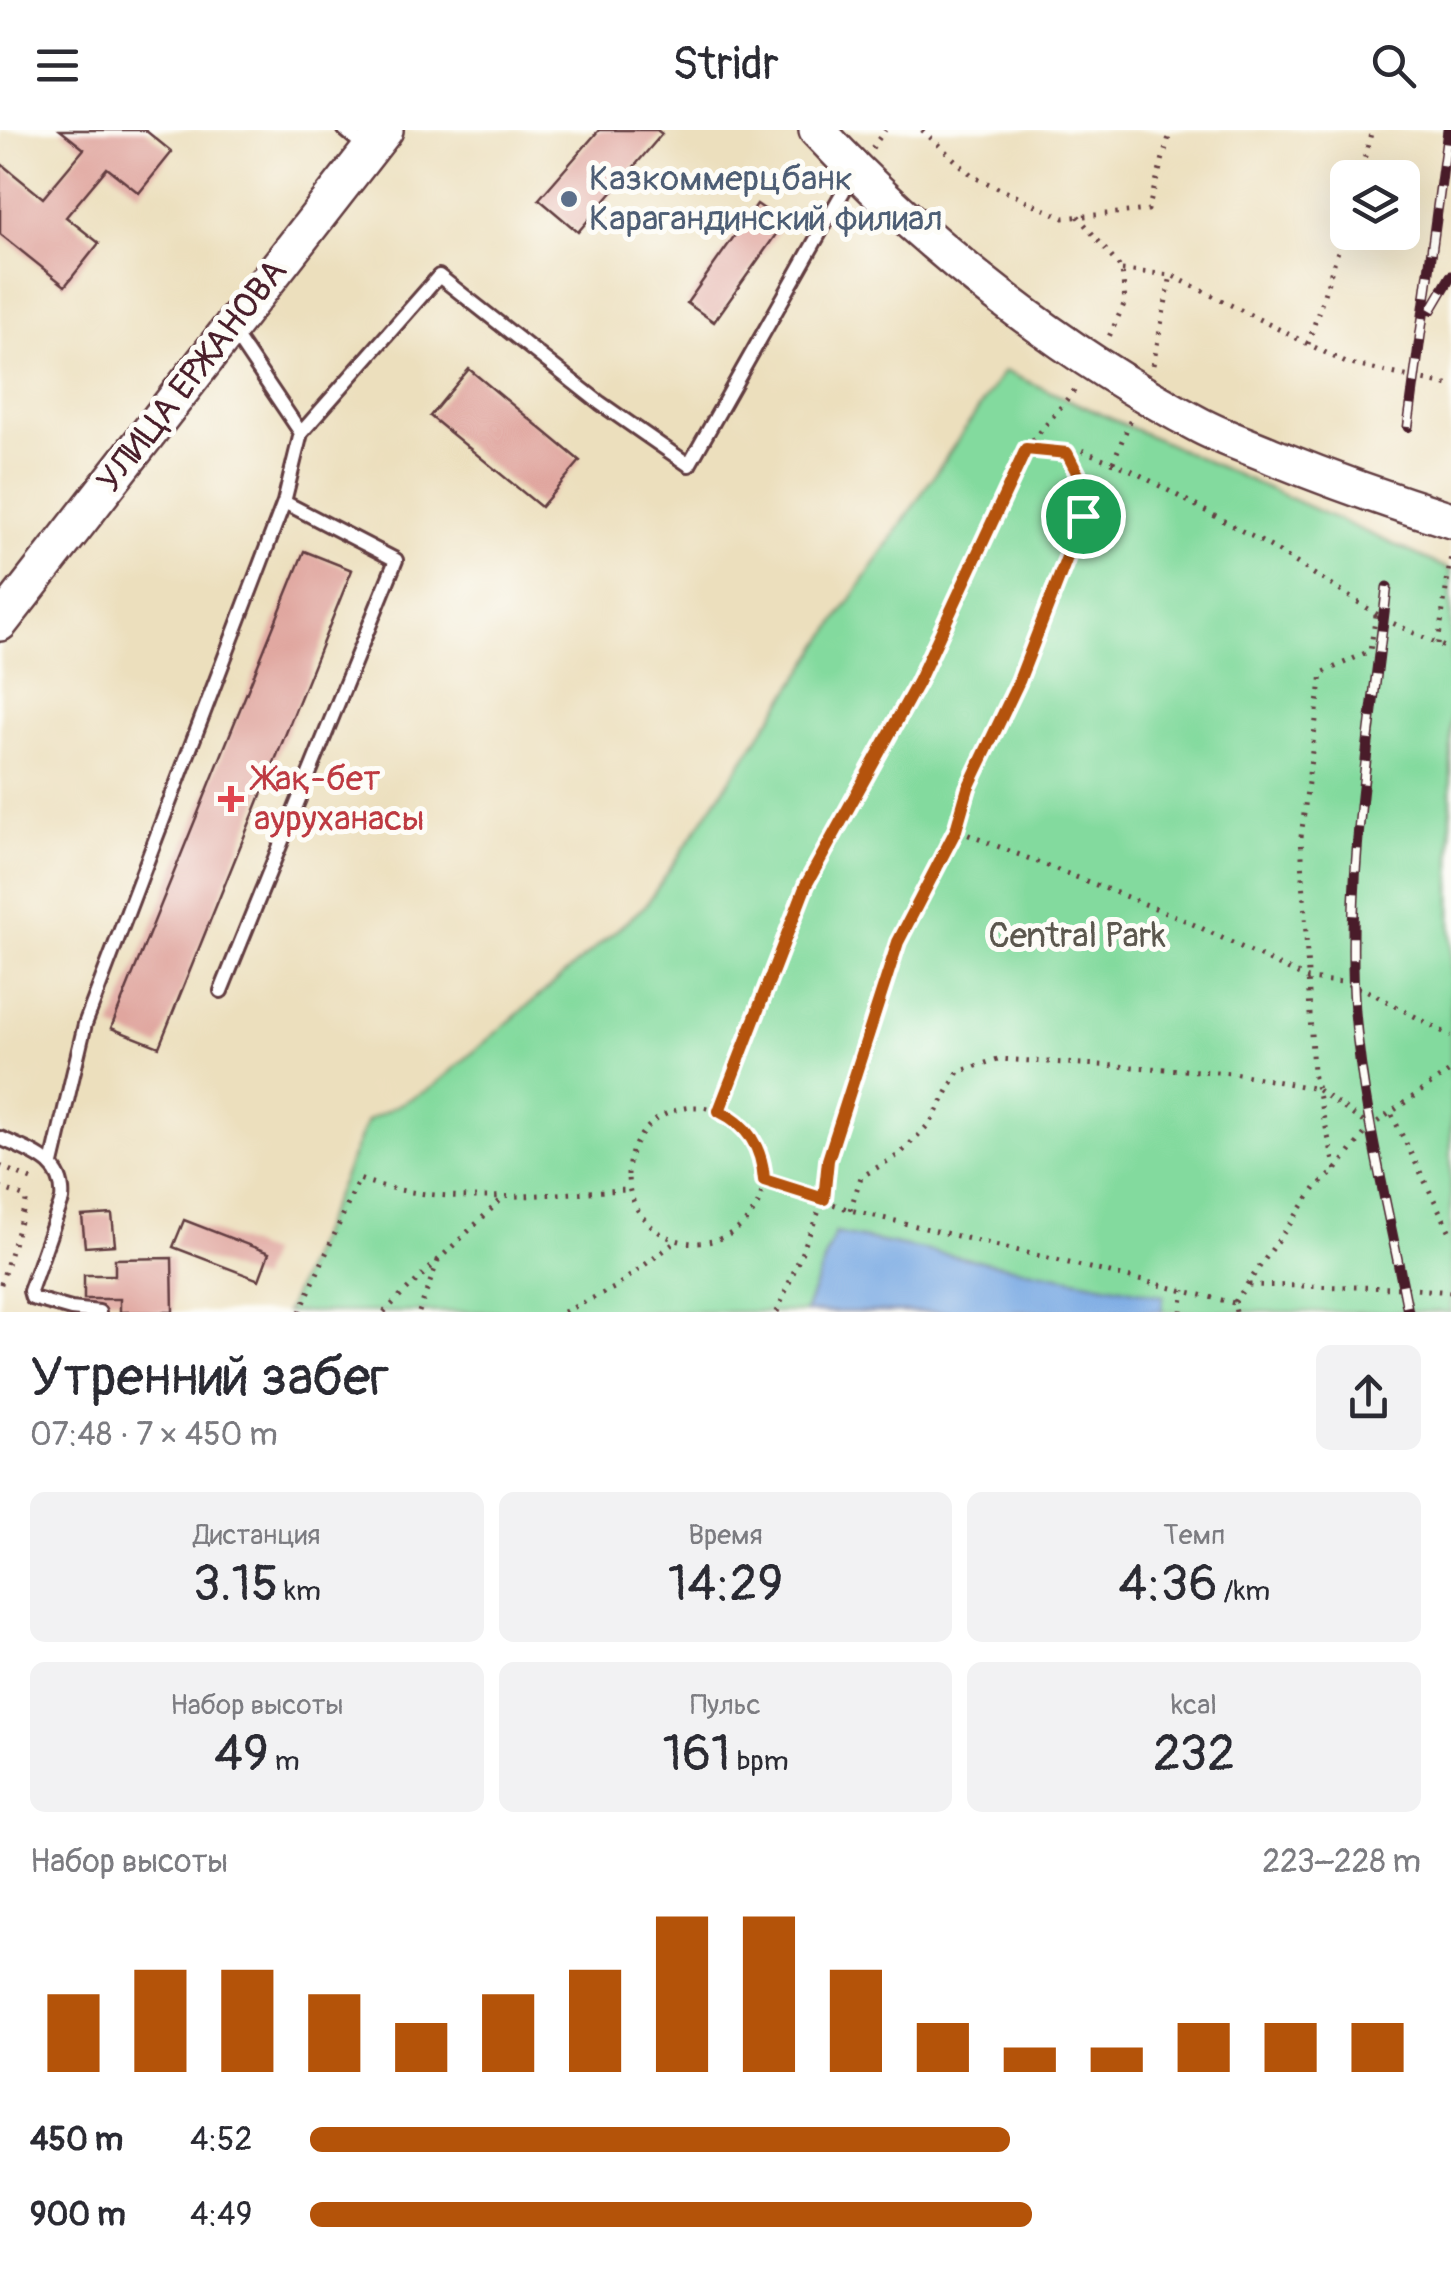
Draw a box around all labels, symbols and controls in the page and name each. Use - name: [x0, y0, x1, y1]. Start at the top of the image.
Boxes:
- text: Stridr: [672, 37, 779, 93]
- icon: menu: [30, 38, 85, 93]
- icon: search: [1366, 38, 1421, 93]
- place label: Казкоммерцбанк Карагандинский филиал: [589, 157, 943, 241]
- map controls: [1330, 160, 1420, 250]
- button: layers: [1330, 160, 1420, 250]
- marker: Казкоммерцбанк Карагандинский филиал: [558, 188, 580, 210]
- street label: УЛИЦА ЕРЖАНОВА: [87, 250, 297, 502]
- pin: [1041, 474, 1126, 559]
- icon: arrive: [1056, 489, 1111, 544]
- place label: Жақ-бет ауруханасы: [249, 757, 425, 841]
- marker: Жақ-бет ауруханасы: [218, 786, 244, 812]
- park label: Central Park: [988, 914, 1166, 958]
- text: Утренний забег: [30, 1343, 389, 1412]
- button: share: [1316, 1345, 1421, 1450]
- text: 07:48 · 7 × 450 m: [30, 1415, 278, 1455]
- text: Дистанция: [193, 1518, 320, 1553]
- text: Время: [688, 1518, 763, 1553]
- text: Темп: [1163, 1518, 1225, 1553]
- text: 3.15: [193, 1553, 278, 1616]
- text: 14:29: [668, 1553, 783, 1616]
- text: 4:36: [1118, 1553, 1218, 1616]
- text: km: [278, 1574, 321, 1609]
- text: /km: [1218, 1574, 1270, 1609]
- text: Набор высоты: [170, 1688, 344, 1723]
- text: Пульс: [690, 1688, 761, 1723]
- text: kcal: [1171, 1688, 1217, 1723]
- text: 49: [214, 1723, 269, 1786]
- text: 161: [662, 1723, 731, 1786]
- text: 232: [1153, 1723, 1235, 1786]
- text: m: [269, 1744, 300, 1779]
- text: bpm: [731, 1744, 789, 1779]
- text: Набор высоты: [30, 1842, 228, 1882]
- text: 223–228 m: [1262, 1842, 1421, 1882]
- text: 450 m: [30, 2120, 123, 2160]
- text: 4:52: [190, 2120, 252, 2160]
- text: 900 m: [30, 2195, 126, 2235]
- text: 4:49: [190, 2195, 252, 2235]

